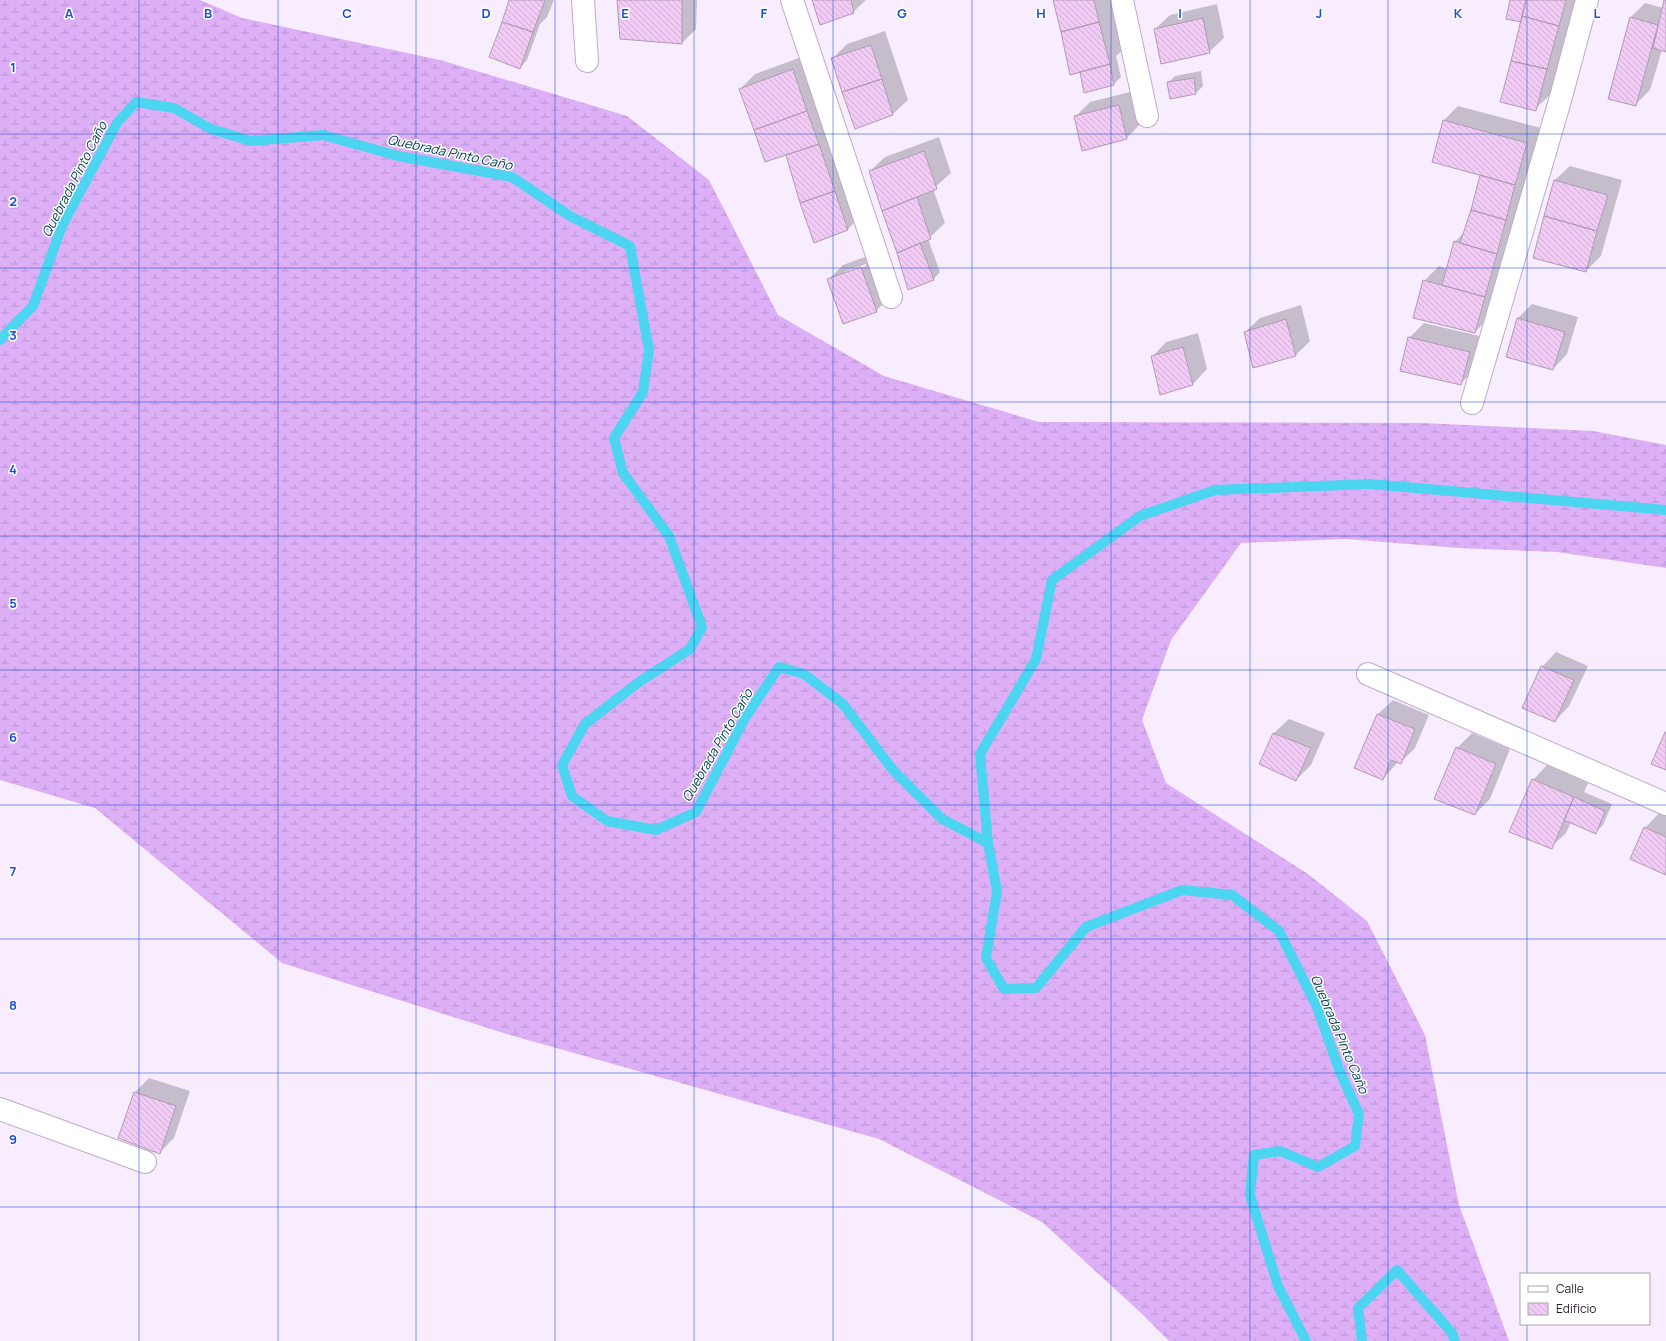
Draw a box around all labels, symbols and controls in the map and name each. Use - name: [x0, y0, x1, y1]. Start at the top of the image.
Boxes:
- text: A: [65, 4, 74, 22]
- text: B: [204, 4, 212, 22]
- text: C: [342, 4, 352, 22]
- text: D: [481, 4, 491, 22]
- text: E: [621, 4, 629, 22]
- text: F: [761, 4, 768, 22]
- text: G: [897, 4, 907, 22]
- text: H: [1036, 4, 1046, 22]
- text: I: [1178, 4, 1182, 22]
- text: J: [1316, 4, 1322, 22]
- text: K: [1454, 4, 1463, 22]
- text: L: [1594, 4, 1601, 22]
- text: 1: [10, 58, 16, 76]
- water label: Quebrada Pinto Caño: [37, 117, 112, 240]
- water label: Quebrada Pinto Caño: [386, 130, 515, 174]
- text: 2: [9, 192, 17, 210]
- text: 3: [9, 326, 17, 344]
- text: 4: [9, 460, 17, 478]
- text: 5: [9, 594, 17, 612]
- water label: Quebrada Pinto Caño: [677, 684, 757, 805]
- text: 6: [9, 728, 17, 746]
- text: 7: [10, 862, 17, 880]
- water label: Quebrada Pinto Caño: [1307, 972, 1374, 1097]
- text: 8: [9, 996, 17, 1014]
- text: 9: [9, 1130, 17, 1148]
- legend: [1520, 1273, 1650, 1325]
- text: Calle: [1556, 1280, 1584, 1297]
- text: Edificio: [1556, 1300, 1596, 1317]

